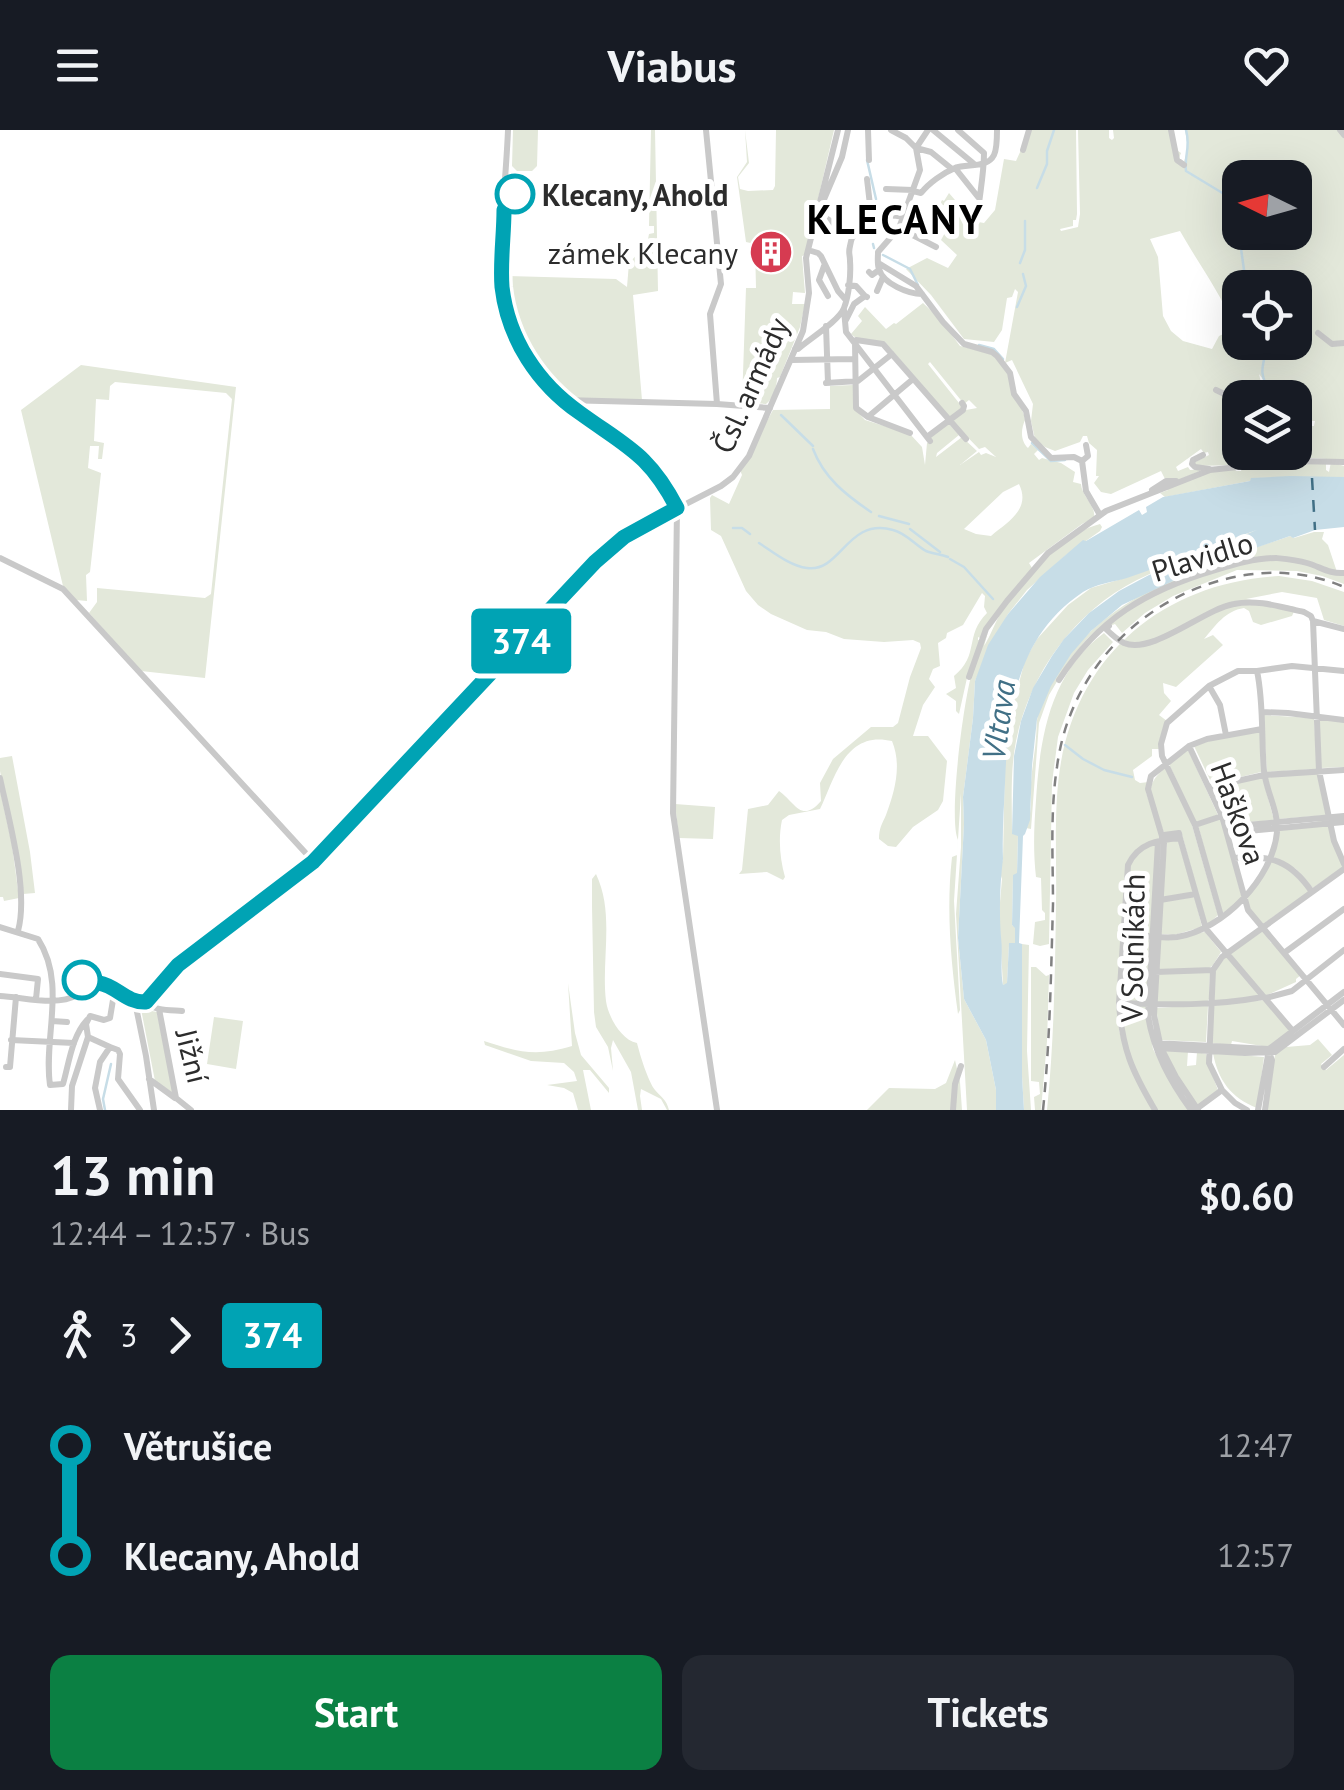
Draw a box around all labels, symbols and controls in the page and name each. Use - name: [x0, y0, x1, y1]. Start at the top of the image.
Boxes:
- text: Viabus: [608, 36, 736, 94]
- icon: menu: [50, 38, 105, 93]
- icon: heart: [1239, 38, 1294, 93]
- north arrow: [1222, 160, 1312, 250]
- map controls: [1222, 160, 1312, 470]
- marker: Klecany, Ahold: [496, 175, 534, 213]
- place label: Klecany, Ahold: [542, 175, 728, 214]
- district label: KLECANY: [807, 193, 985, 245]
- building icon: zámek Klecany: [748, 229, 794, 275]
- place label: zámek Klecany: [548, 233, 738, 272]
- button: locate: [1222, 270, 1312, 360]
- street label: Čsl. armády: [703, 311, 797, 459]
- button: layers: [1222, 380, 1312, 470]
- street label: Plavidlo: [1147, 522, 1257, 590]
- line badge: 374: [464, 608, 578, 674]
- text: 374: [491, 618, 551, 664]
- water label: Vltava: [972, 677, 1024, 763]
- street label: Haškova: [1202, 756, 1276, 870]
- street label: V Solníkách: [1111, 873, 1153, 1024]
- unlabelled marker: [63, 961, 101, 999]
- street label: Jižní: [167, 1023, 219, 1087]
- text: 13 min: [50, 1139, 215, 1210]
- text: $0.60: [1198, 1171, 1294, 1220]
- text: 12:44 – 12:57 · Bus: [50, 1212, 310, 1254]
- icon: walk: [50, 1308, 105, 1363]
- icon: forward: [152, 1308, 207, 1363]
- text: 374: [242, 1312, 302, 1358]
- text: 3: [120, 1314, 137, 1356]
- text: Větrušice: [124, 1421, 272, 1470]
- text: 12:47: [1217, 1424, 1294, 1466]
- text: Klecany, Ahold: [124, 1531, 360, 1580]
- text: 12:57: [1217, 1534, 1294, 1576]
- button: Start: [50, 1655, 662, 1770]
- button: Tickets: [682, 1655, 1294, 1770]

